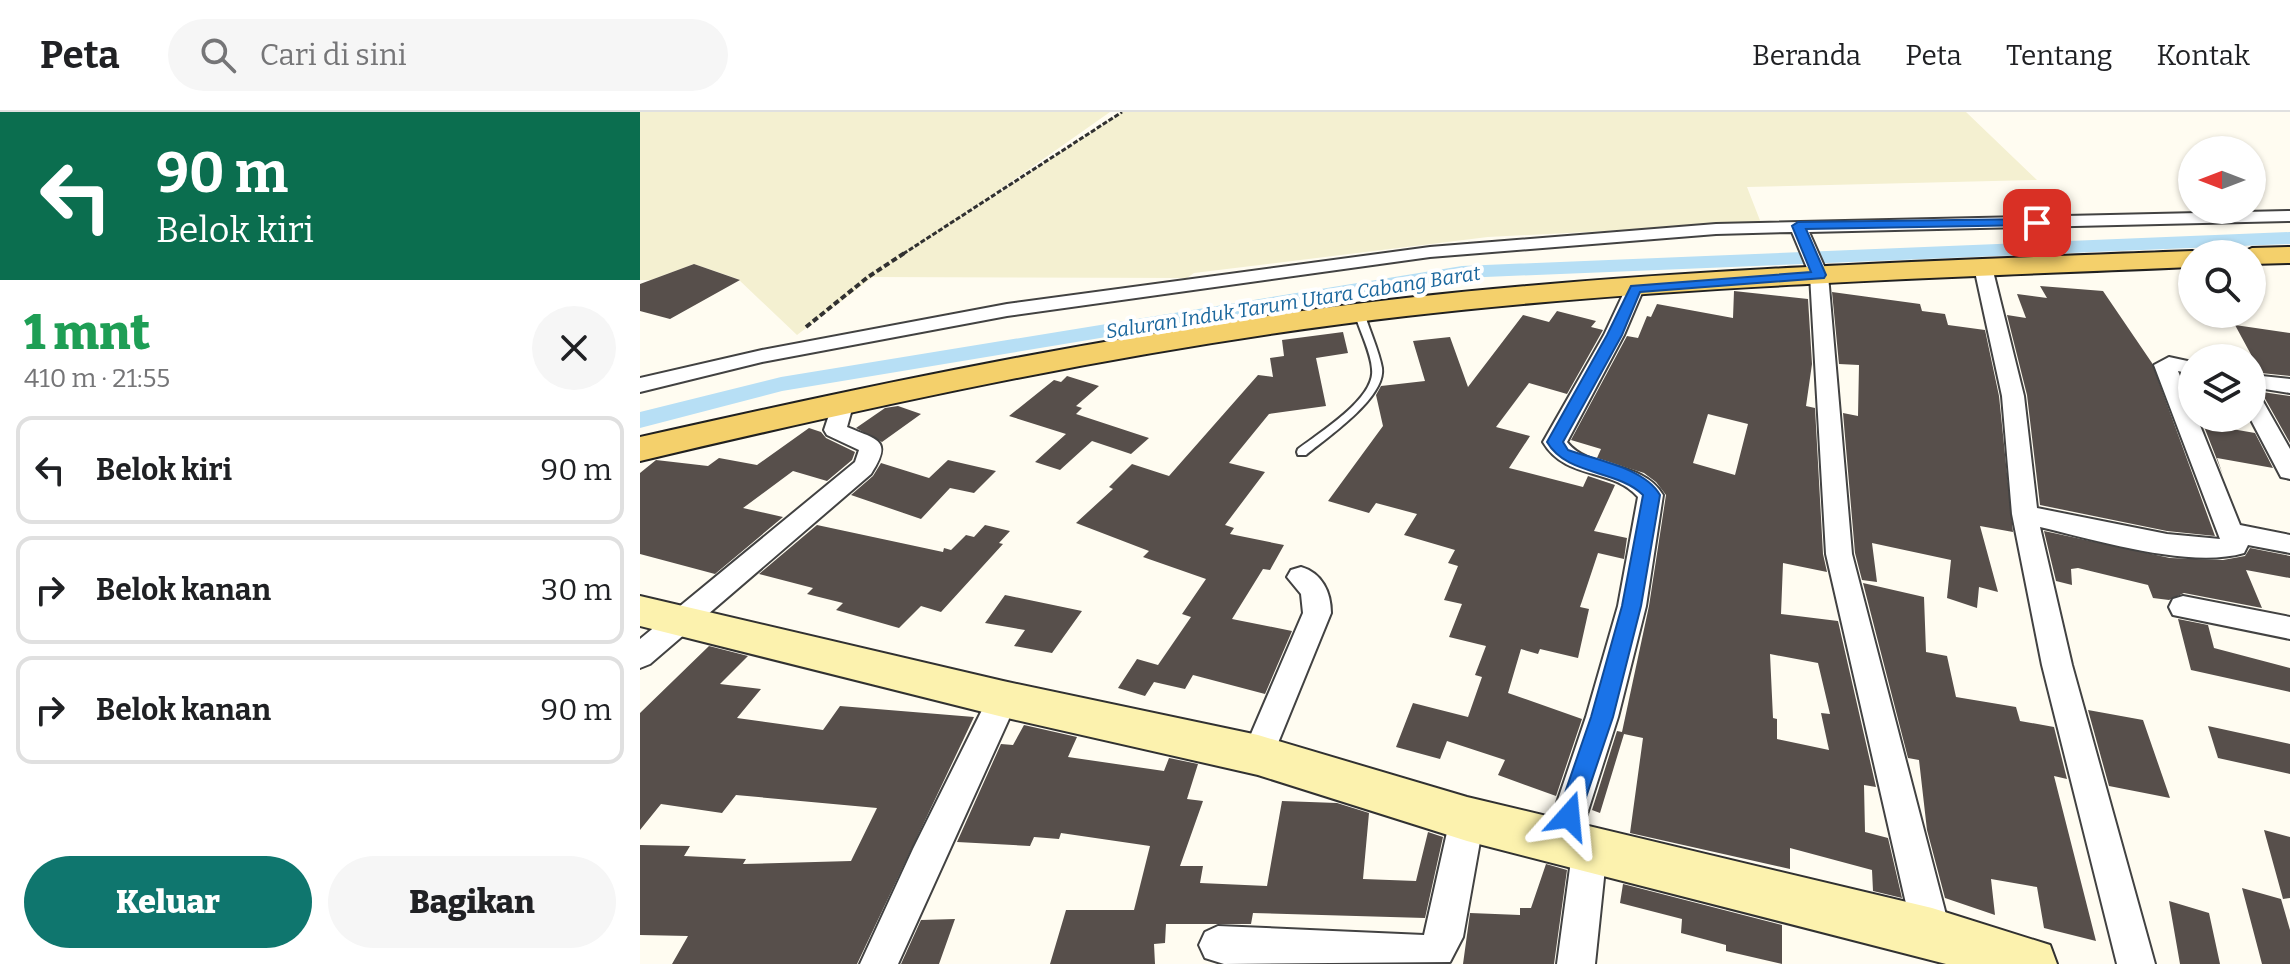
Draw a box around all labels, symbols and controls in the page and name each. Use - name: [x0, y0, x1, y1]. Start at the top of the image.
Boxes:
- search box: [168, 19, 728, 91]
- text: Peta: [40, 32, 120, 78]
- icon: search: [196, 33, 240, 77]
- text: Cari di sini: [260, 37, 407, 73]
- text: Beranda: [1752, 39, 1861, 72]
- text: Peta: [1905, 39, 1962, 72]
- text: Tentang: [2006, 39, 2112, 72]
- text: Kontak: [2156, 39, 2250, 72]
- north arrow: [2178, 136, 2266, 224]
- map controls: [2178, 136, 2266, 432]
- text: 90 m: [156, 140, 288, 207]
- icon: left: [24, 144, 128, 248]
- pin: [2003, 189, 2071, 257]
- icon: arrive: [2015, 201, 2059, 245]
- text: Belok kiri: [156, 208, 314, 252]
- button: search: [2178, 240, 2266, 328]
- water label: Saluran Induk Tarum Utara Cabang Barat: [1104, 260, 1483, 343]
- text: 1 mnt: [24, 304, 150, 362]
- button: close: [532, 306, 616, 390]
- button: layers: [2178, 344, 2266, 432]
- text: 410 m · 21:55: [24, 363, 170, 394]
- icon: left: [28, 448, 72, 492]
- text: Belok kiri: [96, 452, 232, 488]
- text: 90 m: [541, 452, 612, 488]
- icon: right: [28, 568, 72, 612]
- text: Belok kanan: [96, 572, 271, 608]
- text: 30 m: [541, 572, 612, 608]
- icon: right: [28, 688, 72, 732]
- text: Belok kanan: [96, 692, 271, 728]
- text: 90 m: [541, 692, 612, 728]
- position arrow: [1527, 774, 1611, 858]
- button: Keluar: [24, 856, 312, 948]
- button: Bagikan: [328, 856, 616, 948]

